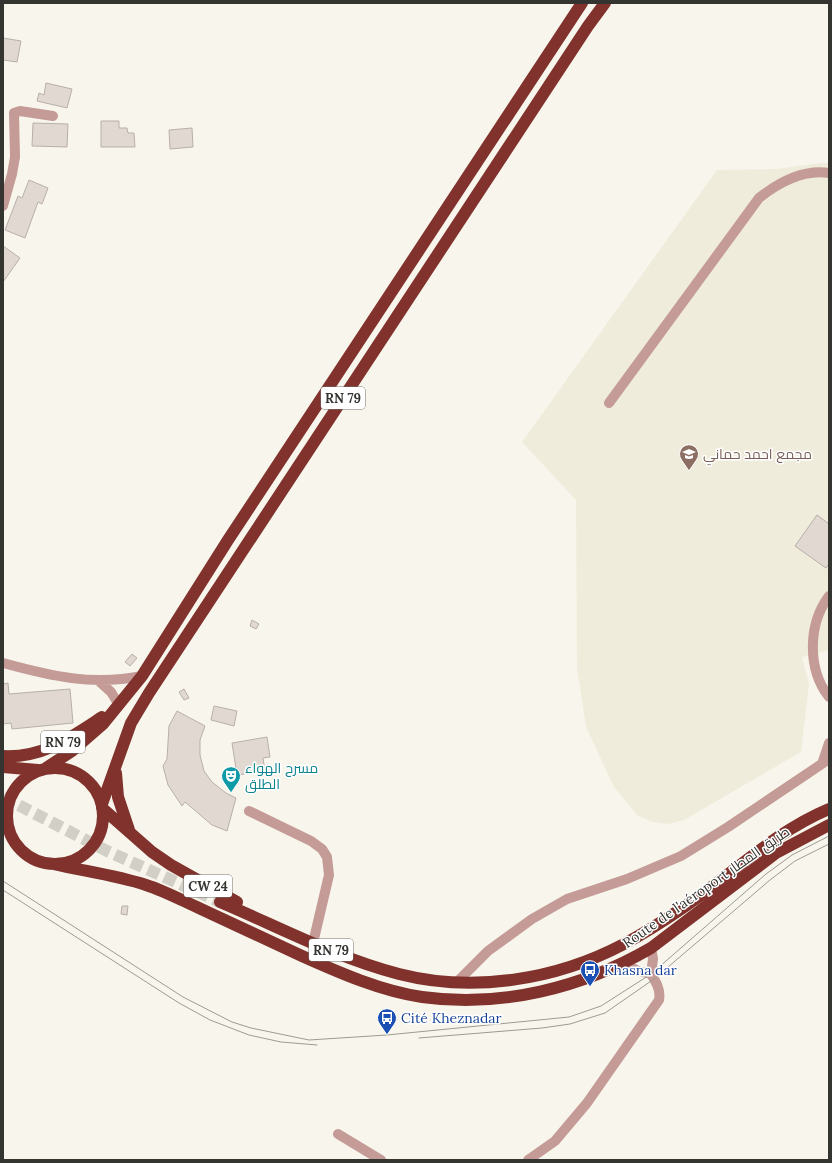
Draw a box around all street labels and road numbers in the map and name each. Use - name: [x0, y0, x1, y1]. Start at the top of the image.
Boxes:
- road number: RN 79: [321, 387, 365, 409]
- road number: RN 79: [41, 731, 85, 753]
- street label: Route de l'aéroport طريق المطار: [619, 822, 793, 952]
- road number: CW 24: [184, 875, 232, 897]
- road number: RN 79: [309, 939, 353, 961]

